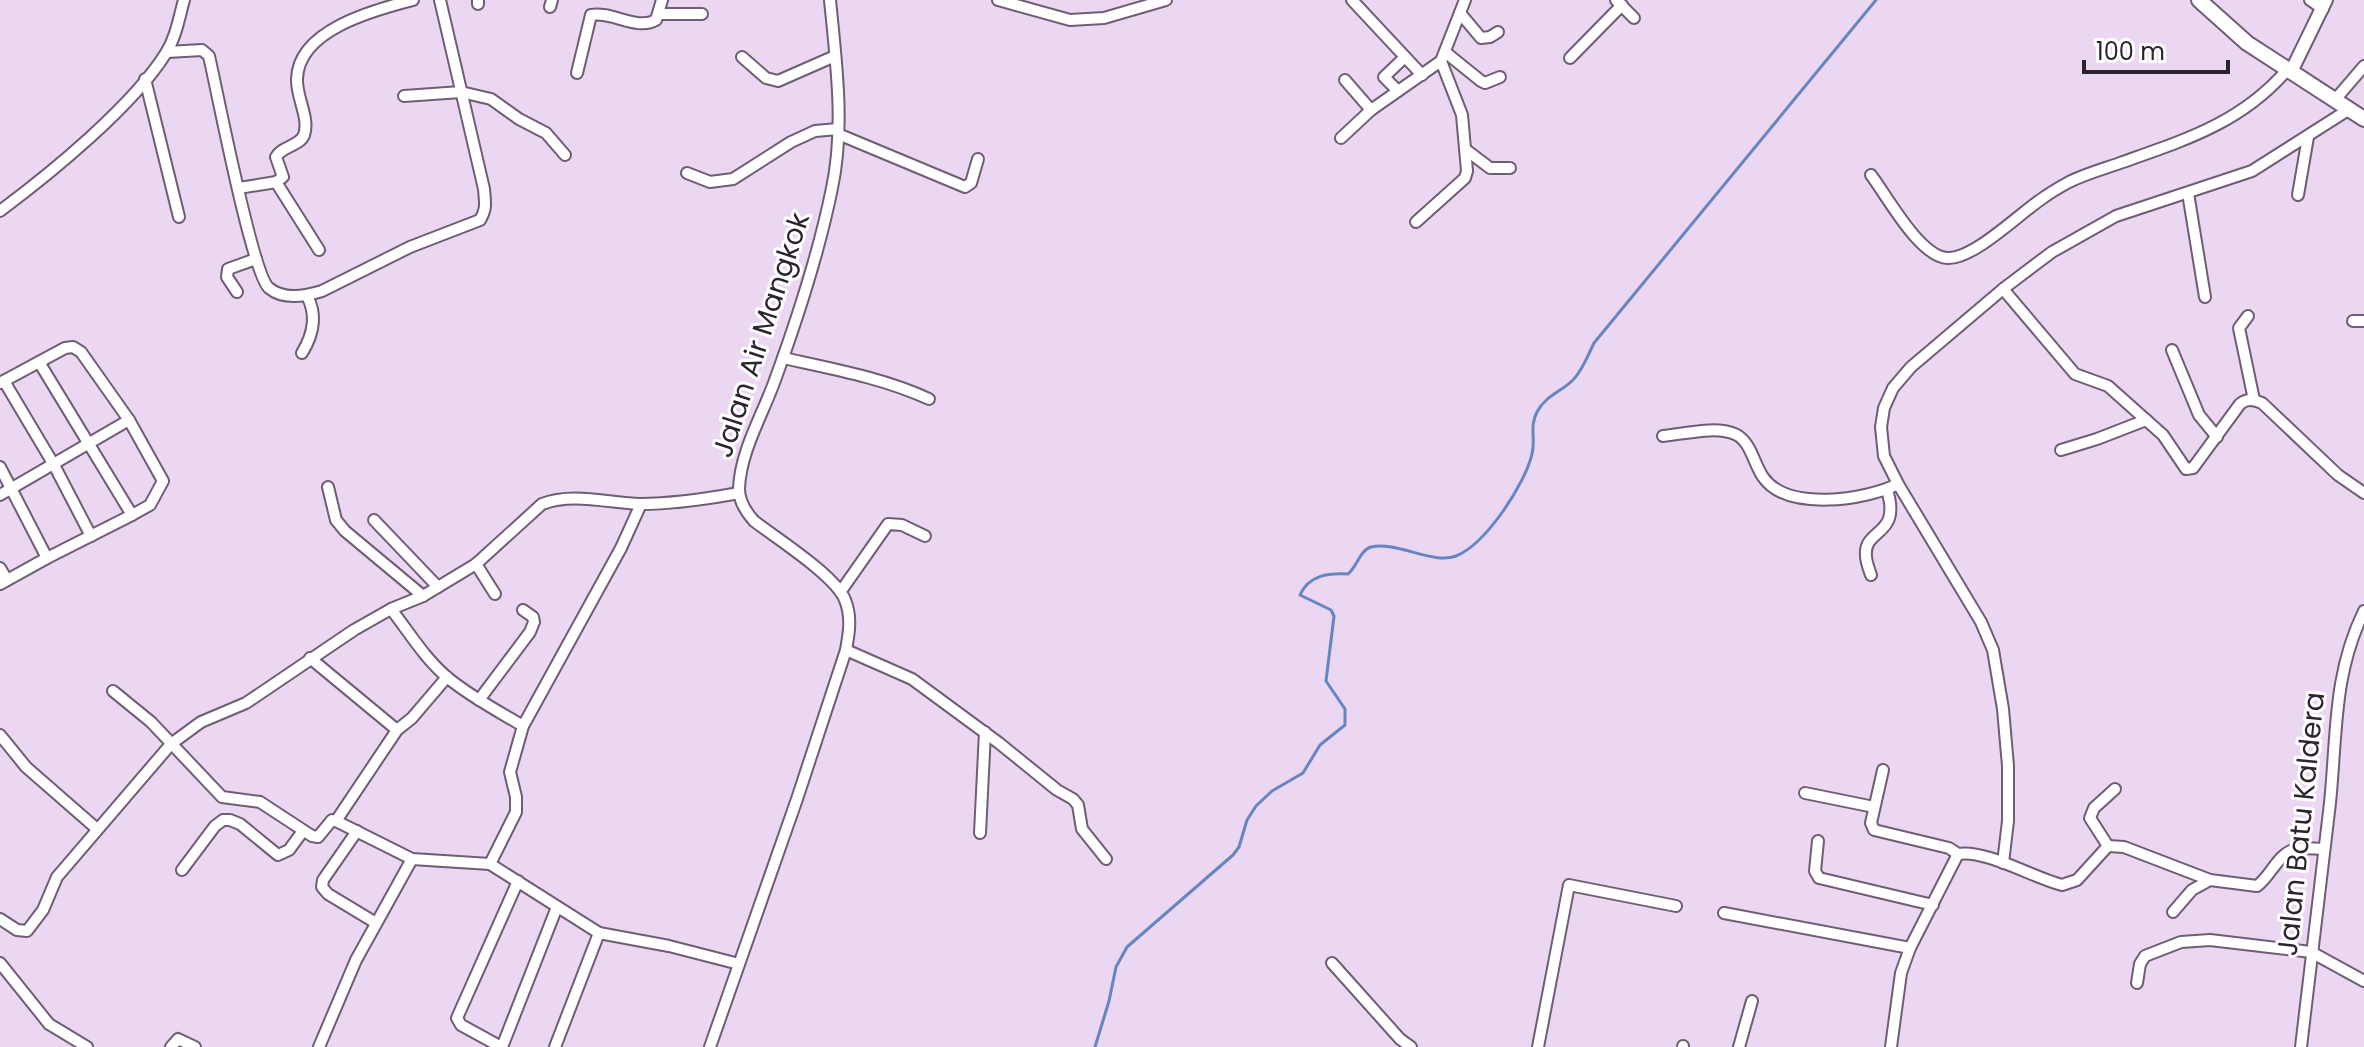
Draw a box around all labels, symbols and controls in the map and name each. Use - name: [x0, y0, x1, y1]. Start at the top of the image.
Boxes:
- scale bar: [2084, 24, 2228, 74]
- text: 100 m: [2096, 35, 2165, 68]
- street label: Jalan Air Mangkok: [703, 207, 819, 462]
- street label: Jalan Batu Kaldera: [2268, 690, 2334, 958]

